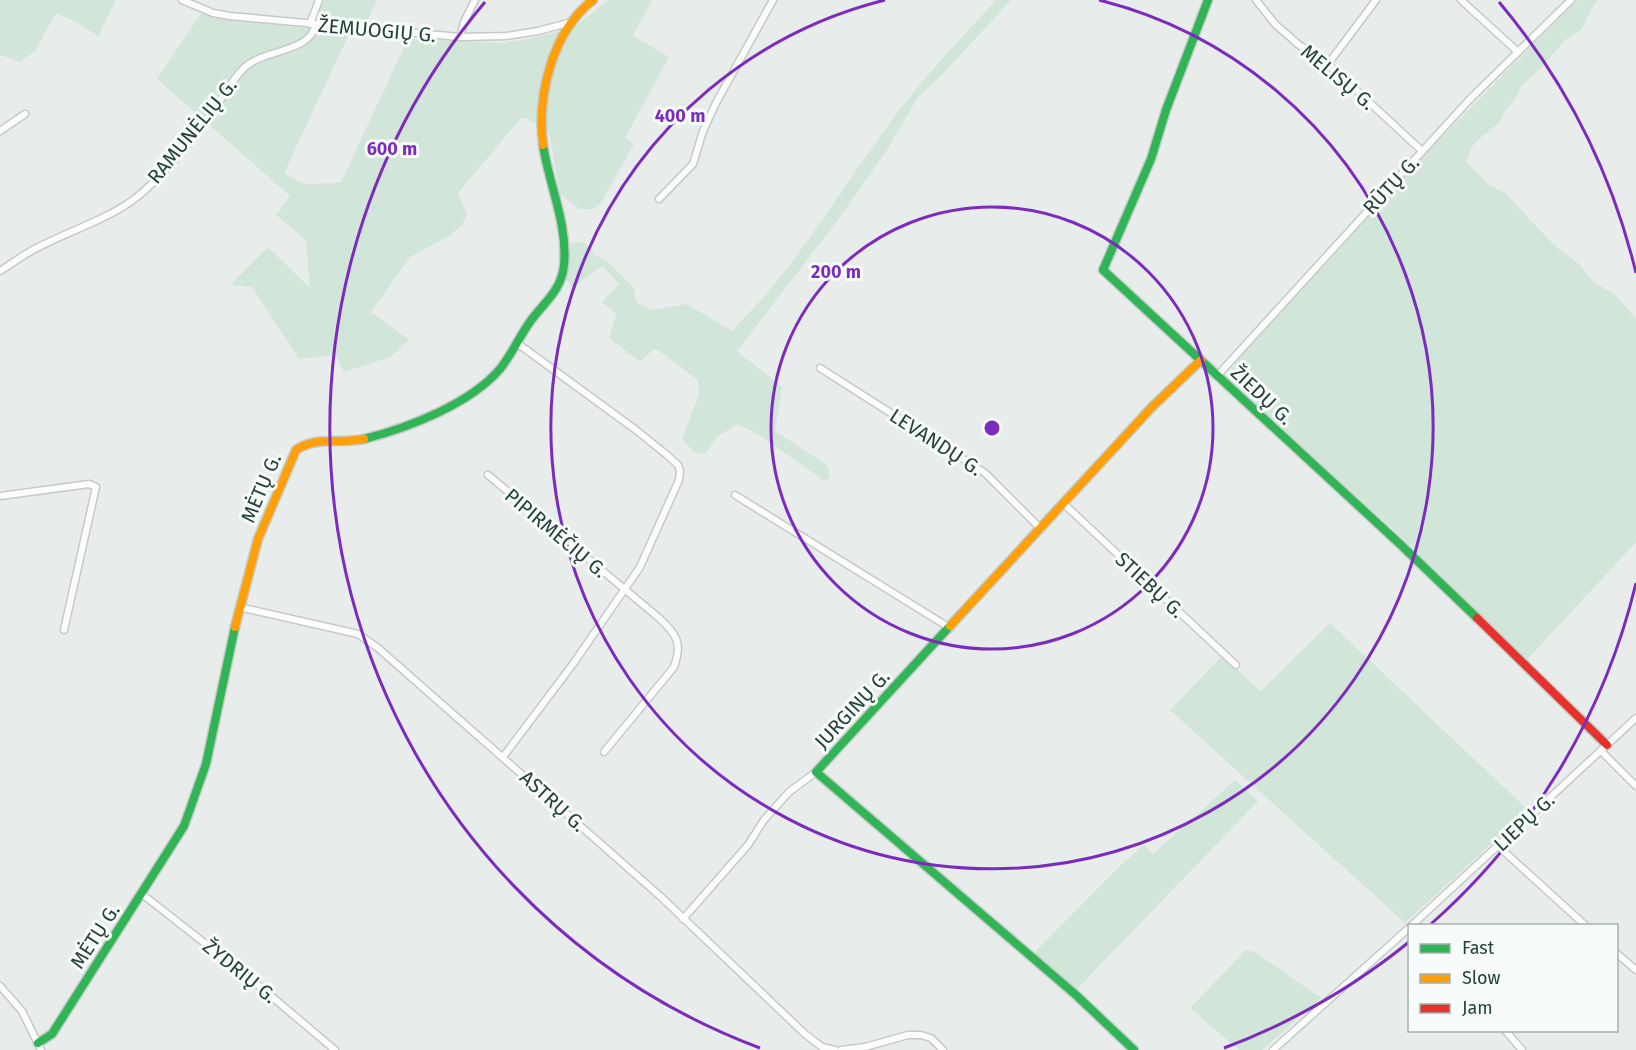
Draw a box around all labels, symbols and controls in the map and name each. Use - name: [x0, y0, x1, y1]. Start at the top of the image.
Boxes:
- street label: ŽEMUOGIŲ G.: [317, 13, 437, 47]
- street label: MELISŲ G.: [1296, 39, 1380, 115]
- street label: RAMUNĖLIŲ G.: [142, 73, 242, 189]
- text: 400 m: [655, 105, 705, 127]
- text: 600 m: [367, 138, 417, 160]
- street label: RŪTŲ G.: [1358, 151, 1424, 219]
- text: 200 m: [811, 261, 861, 283]
- street label: ŽIEDŲ G.: [1226, 360, 1298, 430]
- street label: LEVANDŲ G.: [885, 403, 987, 481]
- centre of rings: [982, 418, 1002, 438]
- street label: MĖTŲ G.: [236, 450, 286, 526]
- street label: PIPIRMĖČIŲ G.: [500, 483, 612, 583]
- street label: STIEBŲ G.: [1111, 547, 1189, 623]
- street label: JURGINŲ G.: [809, 664, 895, 754]
- street label: ASTRŲ G.: [515, 765, 591, 837]
- street label: LIEPŲ G.: [1489, 788, 1559, 856]
- street label: MĖTŲ G.: [65, 899, 125, 973]
- legend: [1408, 924, 1618, 1032]
- street label: ŽYDRIŲ G.: [198, 934, 282, 1008]
- text: Fast: [1462, 937, 1495, 959]
- text: Slow: [1462, 967, 1501, 989]
- text: Jam: [1462, 997, 1493, 1019]

